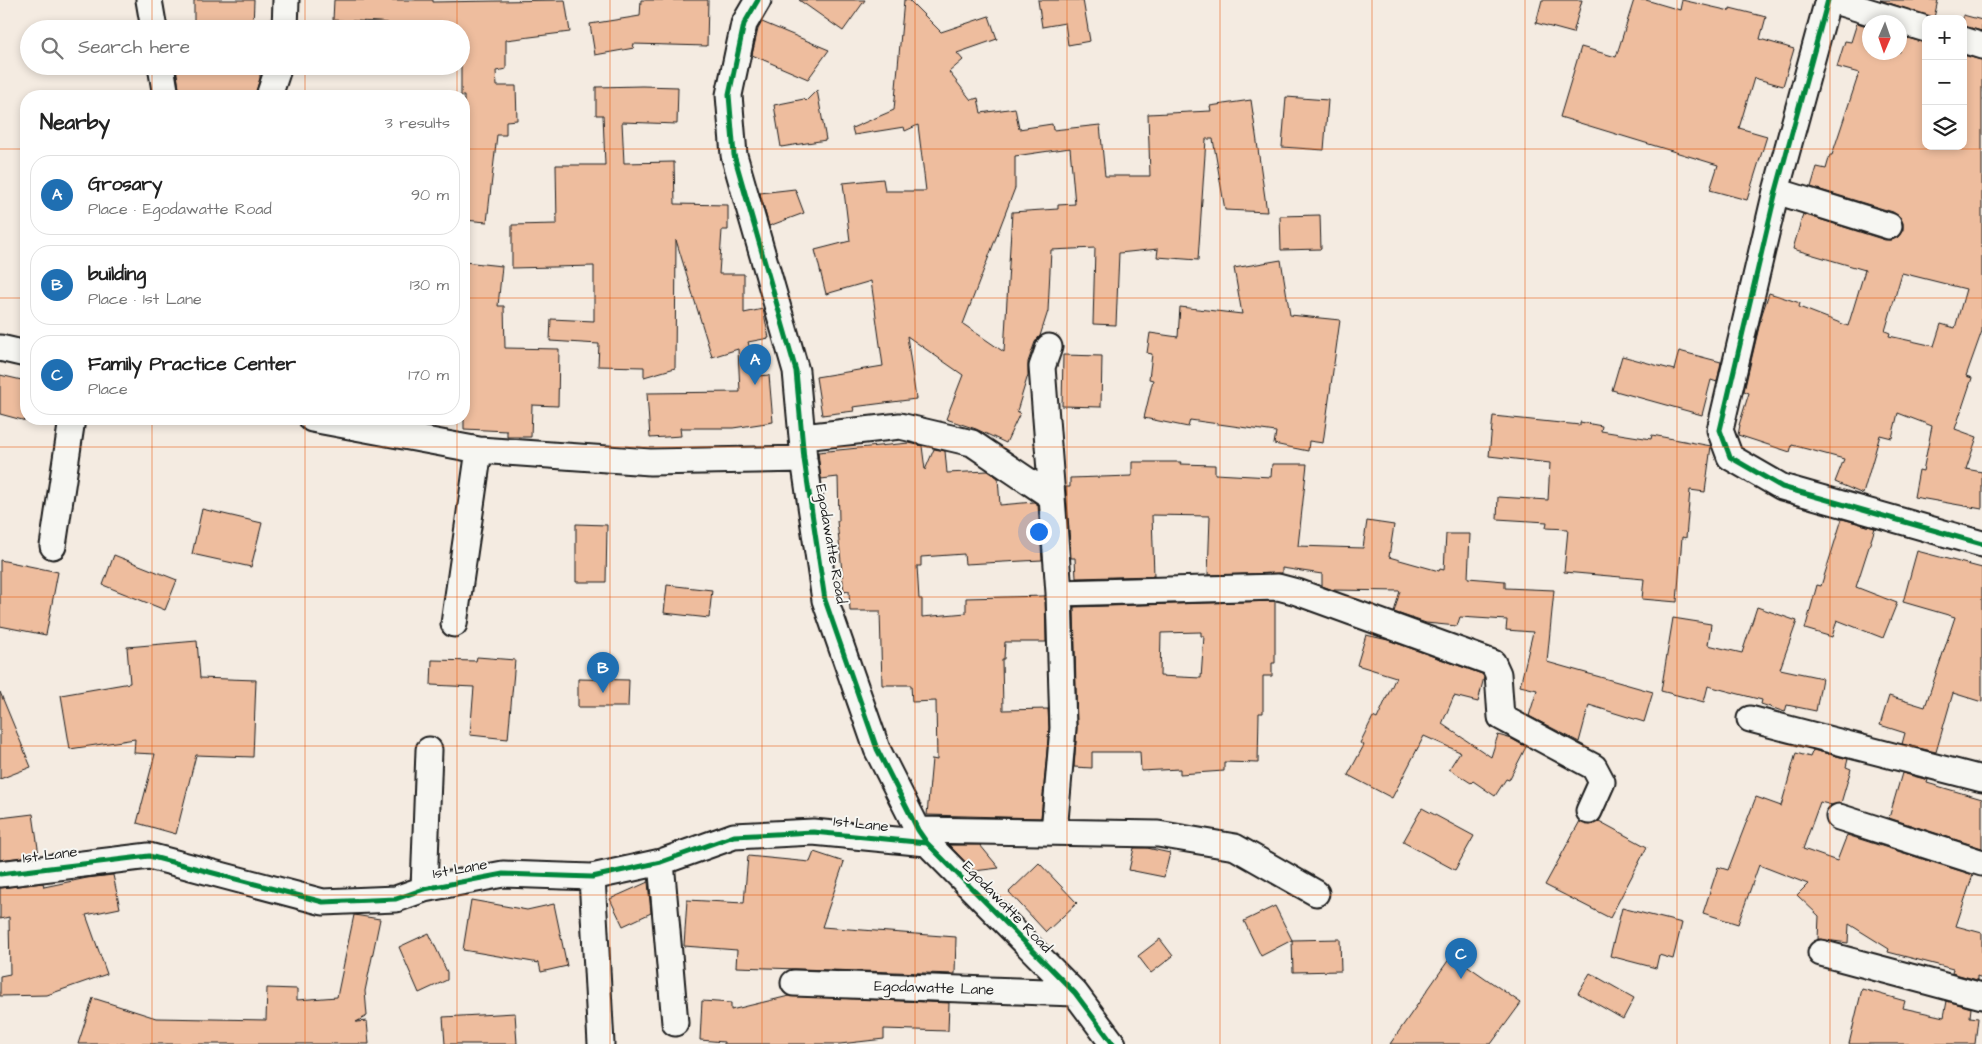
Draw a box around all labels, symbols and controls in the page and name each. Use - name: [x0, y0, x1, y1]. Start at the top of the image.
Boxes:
- north arrow: [1862, 15, 1907, 60]
- map controls: [1922, 15, 1967, 150]
- button: +: [1922, 15, 1967, 60]
- search box: [20, 20, 470, 75]
- icon: search: [38, 34, 66, 62]
- text: Search here: [78, 34, 190, 61]
- button: −: [1922, 60, 1967, 105]
- button: layers: [1922, 105, 1967, 150]
- text: Nearby: [40, 108, 110, 137]
- text: 3 results: [385, 112, 450, 134]
- text: Grosary: [88, 171, 162, 198]
- text: A: [52, 184, 62, 206]
- text: 90 m: [411, 184, 449, 206]
- text: Place · Egodawatte Road: [88, 198, 272, 220]
- text: building: [88, 261, 146, 288]
- text: B: [51, 274, 63, 296]
- text: 130 m: [410, 274, 449, 296]
- text: Place · 1st Lane: [88, 288, 202, 310]
- pin: A: [739, 344, 771, 385]
- text: Family Practice Center: [88, 351, 296, 378]
- text: C: [51, 364, 63, 386]
- text: 170 m: [408, 364, 449, 386]
- text: Place: [88, 378, 128, 400]
- street label: Egodawatte Road: [809, 483, 852, 606]
- your location: [1026, 519, 1052, 545]
- pin: B: [587, 652, 619, 693]
- street label: 1st Lane: [832, 811, 890, 837]
- street label: 1st Lane: [21, 841, 79, 869]
- street label: 1st Lane: [431, 854, 489, 884]
- street label: Egodawatte Road: [957, 856, 1057, 959]
- pin: C: [1445, 938, 1477, 979]
- street label: Egodawatte Lane: [874, 975, 994, 1002]

